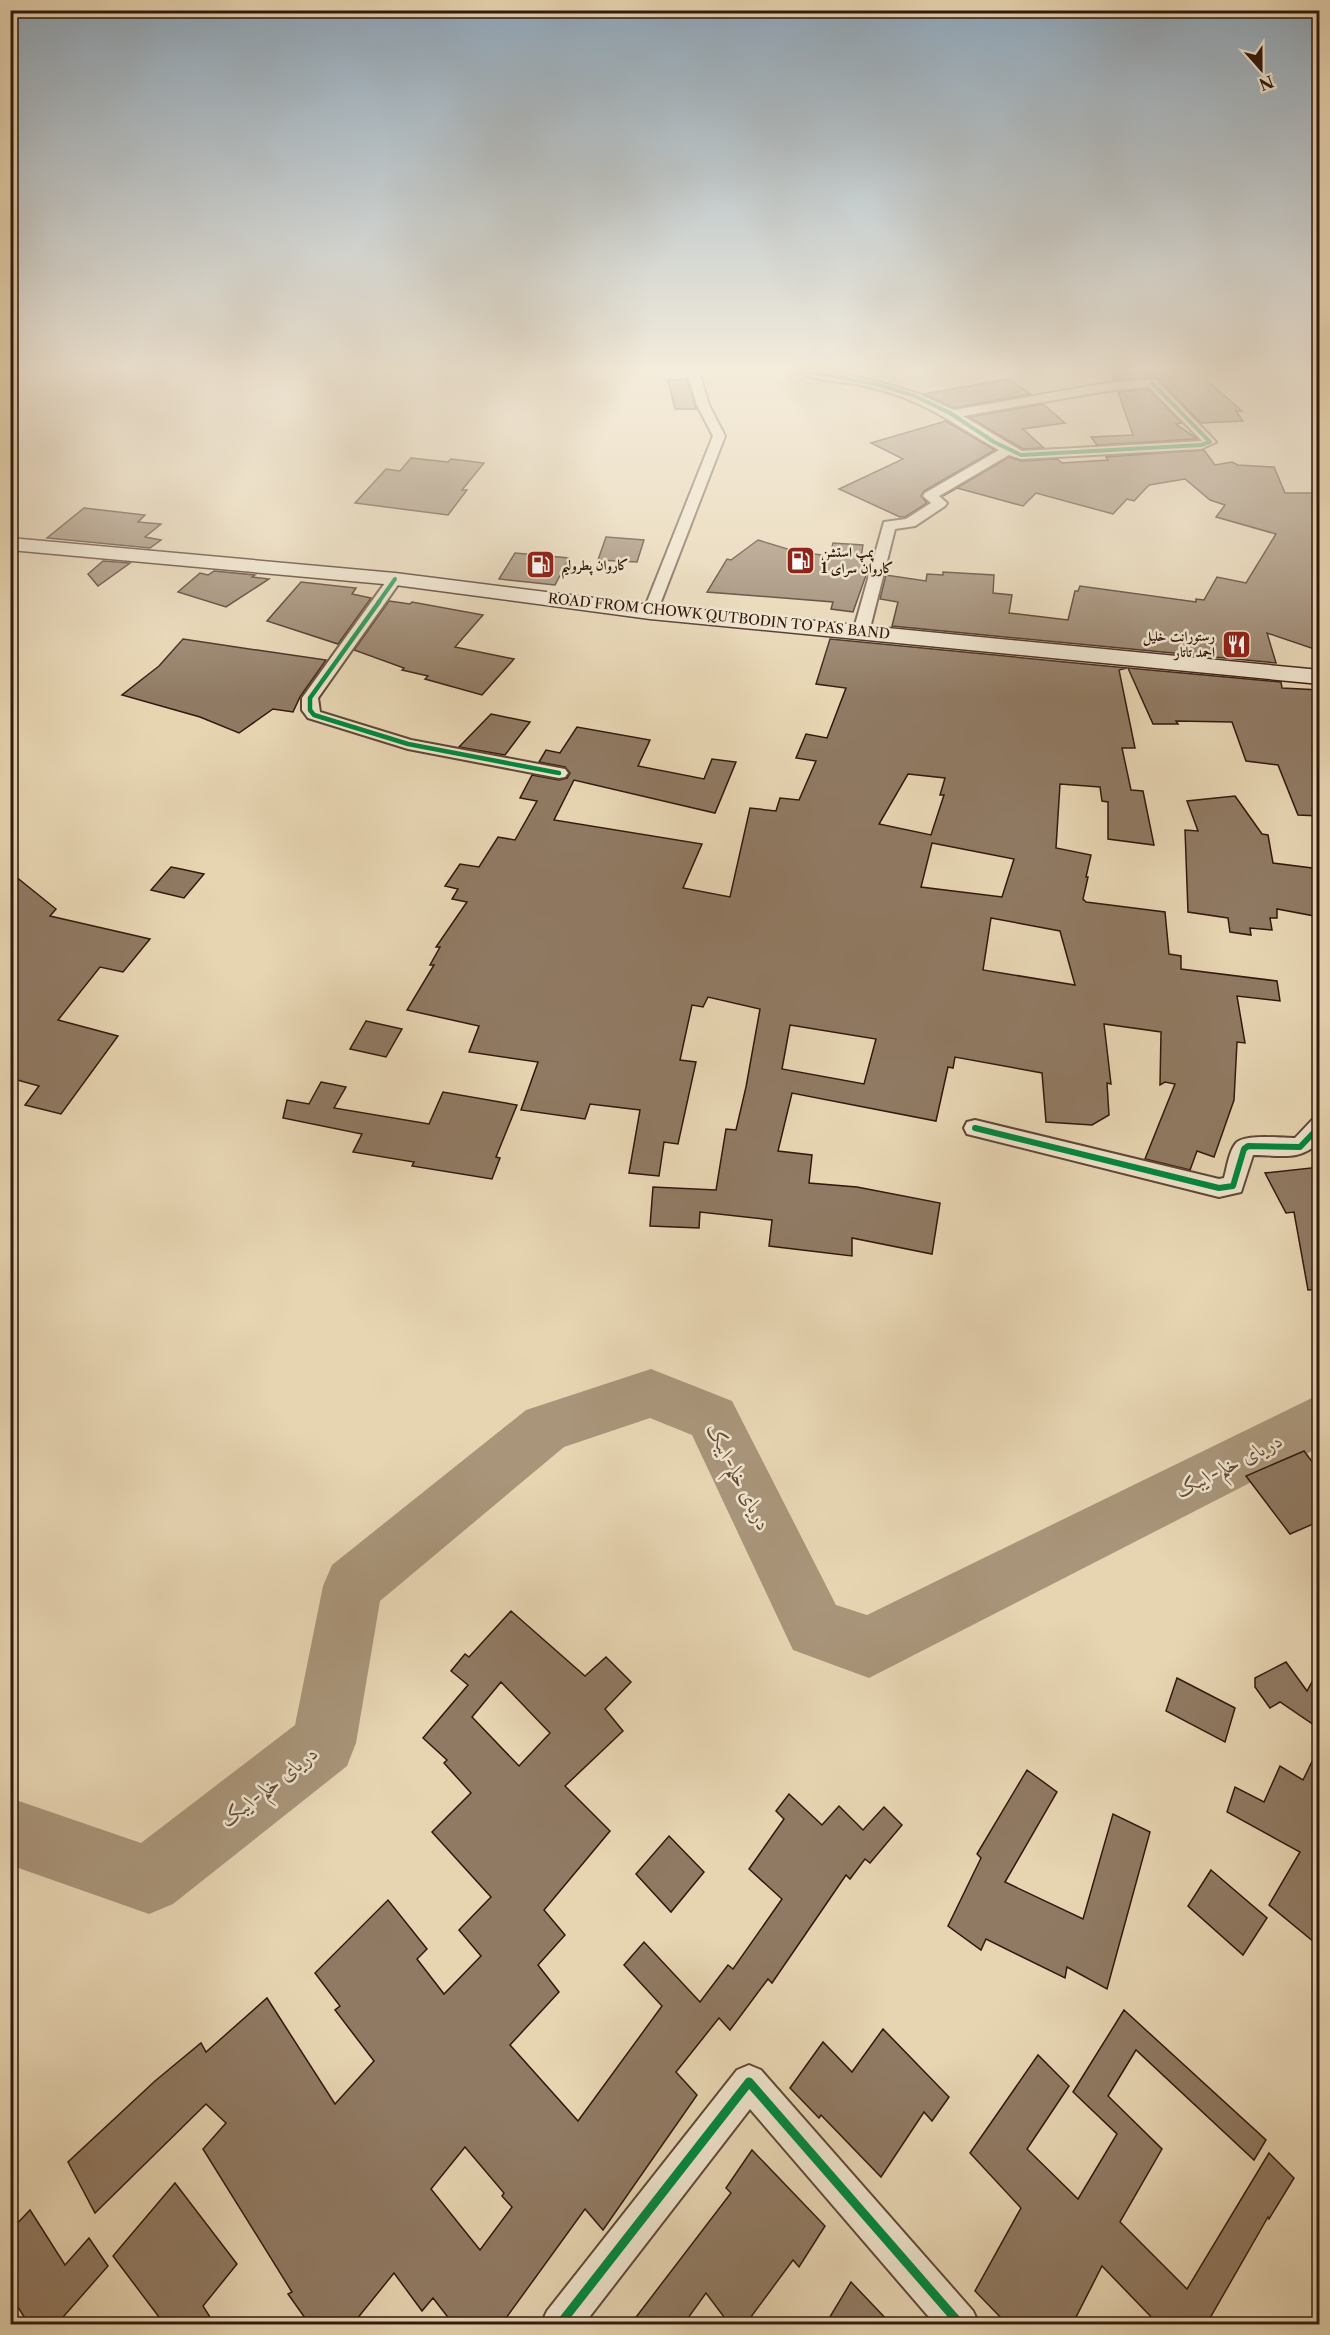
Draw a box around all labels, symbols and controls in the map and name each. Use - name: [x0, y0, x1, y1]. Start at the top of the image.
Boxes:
- north arrow: [1231, 39, 1291, 99]
- text: N: [1256, 71, 1276, 95]
- place label: پمپ استشن کاروان سرای 1: [821, 543, 894, 578]
- fuel station icon: پمپ استشن کاروان سرای 1: [784, 544, 816, 576]
- fuel station icon: کاروان پطرولیم: [524, 549, 556, 581]
- place label: کاروان پطرولیم: [561, 556, 629, 580]
- street label: ROAD FROM CHOWK QUTBODIN TO PAS BAND: [547, 589, 891, 643]
- place label: رستورانت خلیل احمد تاتار: [1143, 627, 1215, 661]
- restaurant icon: رستورانت خلیل احمد تاتار: [1220, 628, 1252, 660]
- water label: دریای خلم-ایبک: [694, 1419, 776, 1539]
- water label: دریای خلم-ایبک: [1171, 1428, 1291, 1510]
- water label: دریای خلم-ایبک: [216, 1741, 328, 1839]

